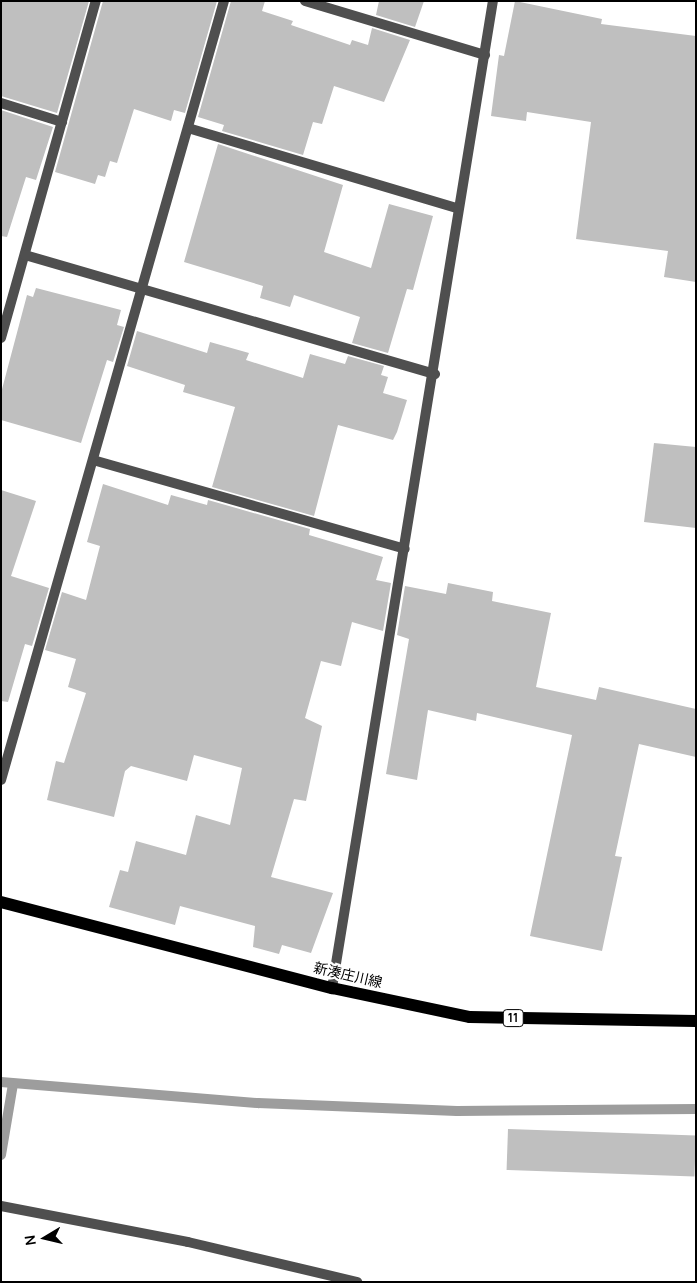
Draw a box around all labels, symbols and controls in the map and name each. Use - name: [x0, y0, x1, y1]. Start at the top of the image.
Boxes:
- street label: 新湊庄川線: [312, 959, 384, 991]
- road number: 11: [502, 1008, 524, 1028]
- north arrow: [20, 1213, 70, 1263]
- text: N: [20, 1234, 40, 1247]

